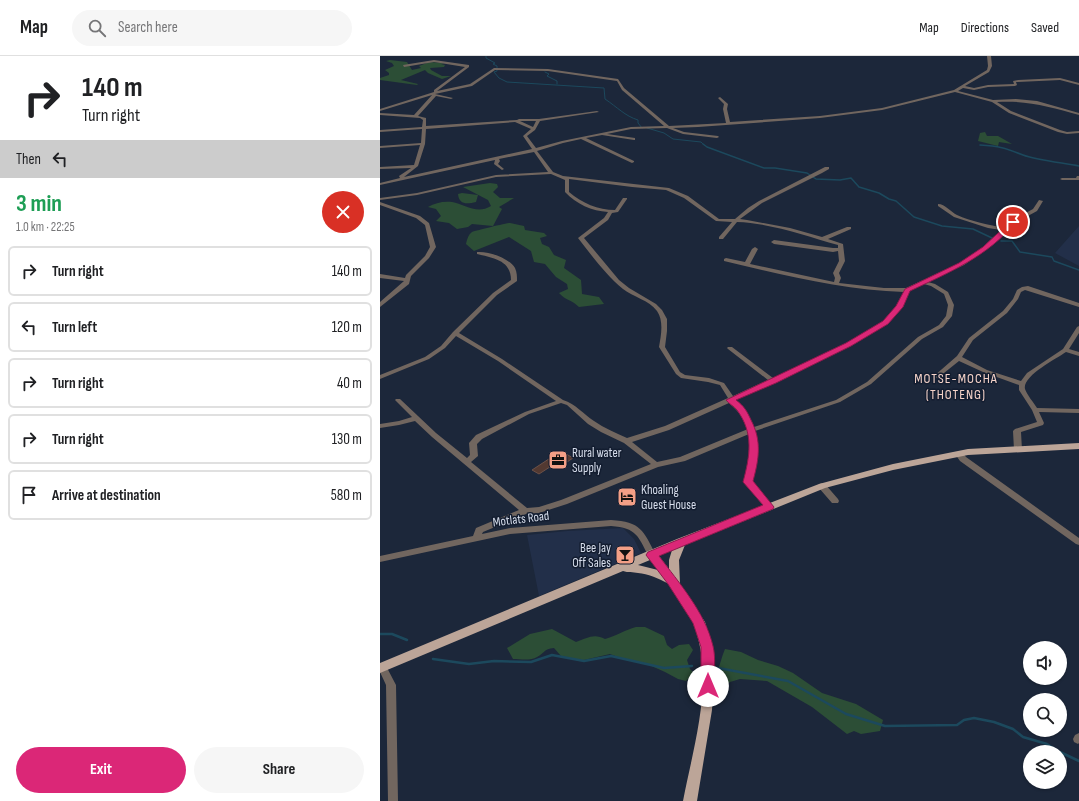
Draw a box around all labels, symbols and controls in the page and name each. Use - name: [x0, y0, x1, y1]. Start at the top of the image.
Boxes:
- search box: [72, 10, 352, 46]
- text: Map: [20, 16, 48, 39]
- icon: search: [86, 17, 108, 39]
- text: Search here: [118, 18, 178, 37]
- text: Map: [919, 19, 939, 36]
- text: Directions: [961, 19, 1009, 36]
- text: Saved: [1031, 19, 1059, 36]
- text: 140 m: [82, 71, 143, 104]
- icon: right: [16, 72, 68, 124]
- text: Turn right: [82, 105, 140, 126]
- icon: left: [49, 148, 71, 170]
- text: Then: [16, 150, 41, 169]
- text: 3 min: [16, 189, 62, 218]
- button: close: [322, 191, 364, 233]
- pin: [996, 205, 1030, 239]
- icon: arrive: [1002, 211, 1024, 233]
- text: 1.0 km · 22:25: [16, 219, 75, 235]
- icon: right: [18, 260, 40, 282]
- text: Turn right: [52, 262, 104, 281]
- text: 140 m: [332, 262, 362, 281]
- icon: left: [18, 316, 40, 338]
- text: Turn left: [52, 318, 97, 337]
- text: 120 m: [332, 318, 362, 337]
- district label: MOTSE-MOCHA (THOTENG): [914, 370, 998, 403]
- icon: right: [18, 372, 40, 394]
- text: Turn right: [52, 374, 104, 393]
- text: 40 m: [337, 374, 362, 393]
- icon: right: [18, 428, 40, 450]
- text: Turn right: [52, 430, 104, 449]
- text: 130 m: [332, 430, 362, 449]
- place label: Rural water Supply: [572, 445, 622, 476]
- office icon: Rural water Supply: [547, 449, 569, 471]
- place label: Khoaling Guest House: [641, 482, 696, 513]
- icon: arrive: [18, 484, 40, 506]
- text: Arrive at destination: [52, 486, 161, 505]
- text: 580 m: [331, 486, 362, 505]
- hotel icon: Khoaling Guest House: [616, 486, 638, 508]
- street label: Motlats Road: [492, 508, 550, 530]
- place label: Bee Jay Off Sales: [572, 540, 611, 571]
- bar icon: Bee Jay Off Sales: [614, 544, 636, 566]
- map controls: [1023, 641, 1067, 789]
- button: sound: [1023, 641, 1067, 685]
- position arrow: [687, 665, 729, 707]
- button: search: [1023, 693, 1067, 737]
- button: layers: [1023, 745, 1067, 789]
- button: Exit: [16, 747, 186, 793]
- button: Share: [194, 747, 364, 793]

